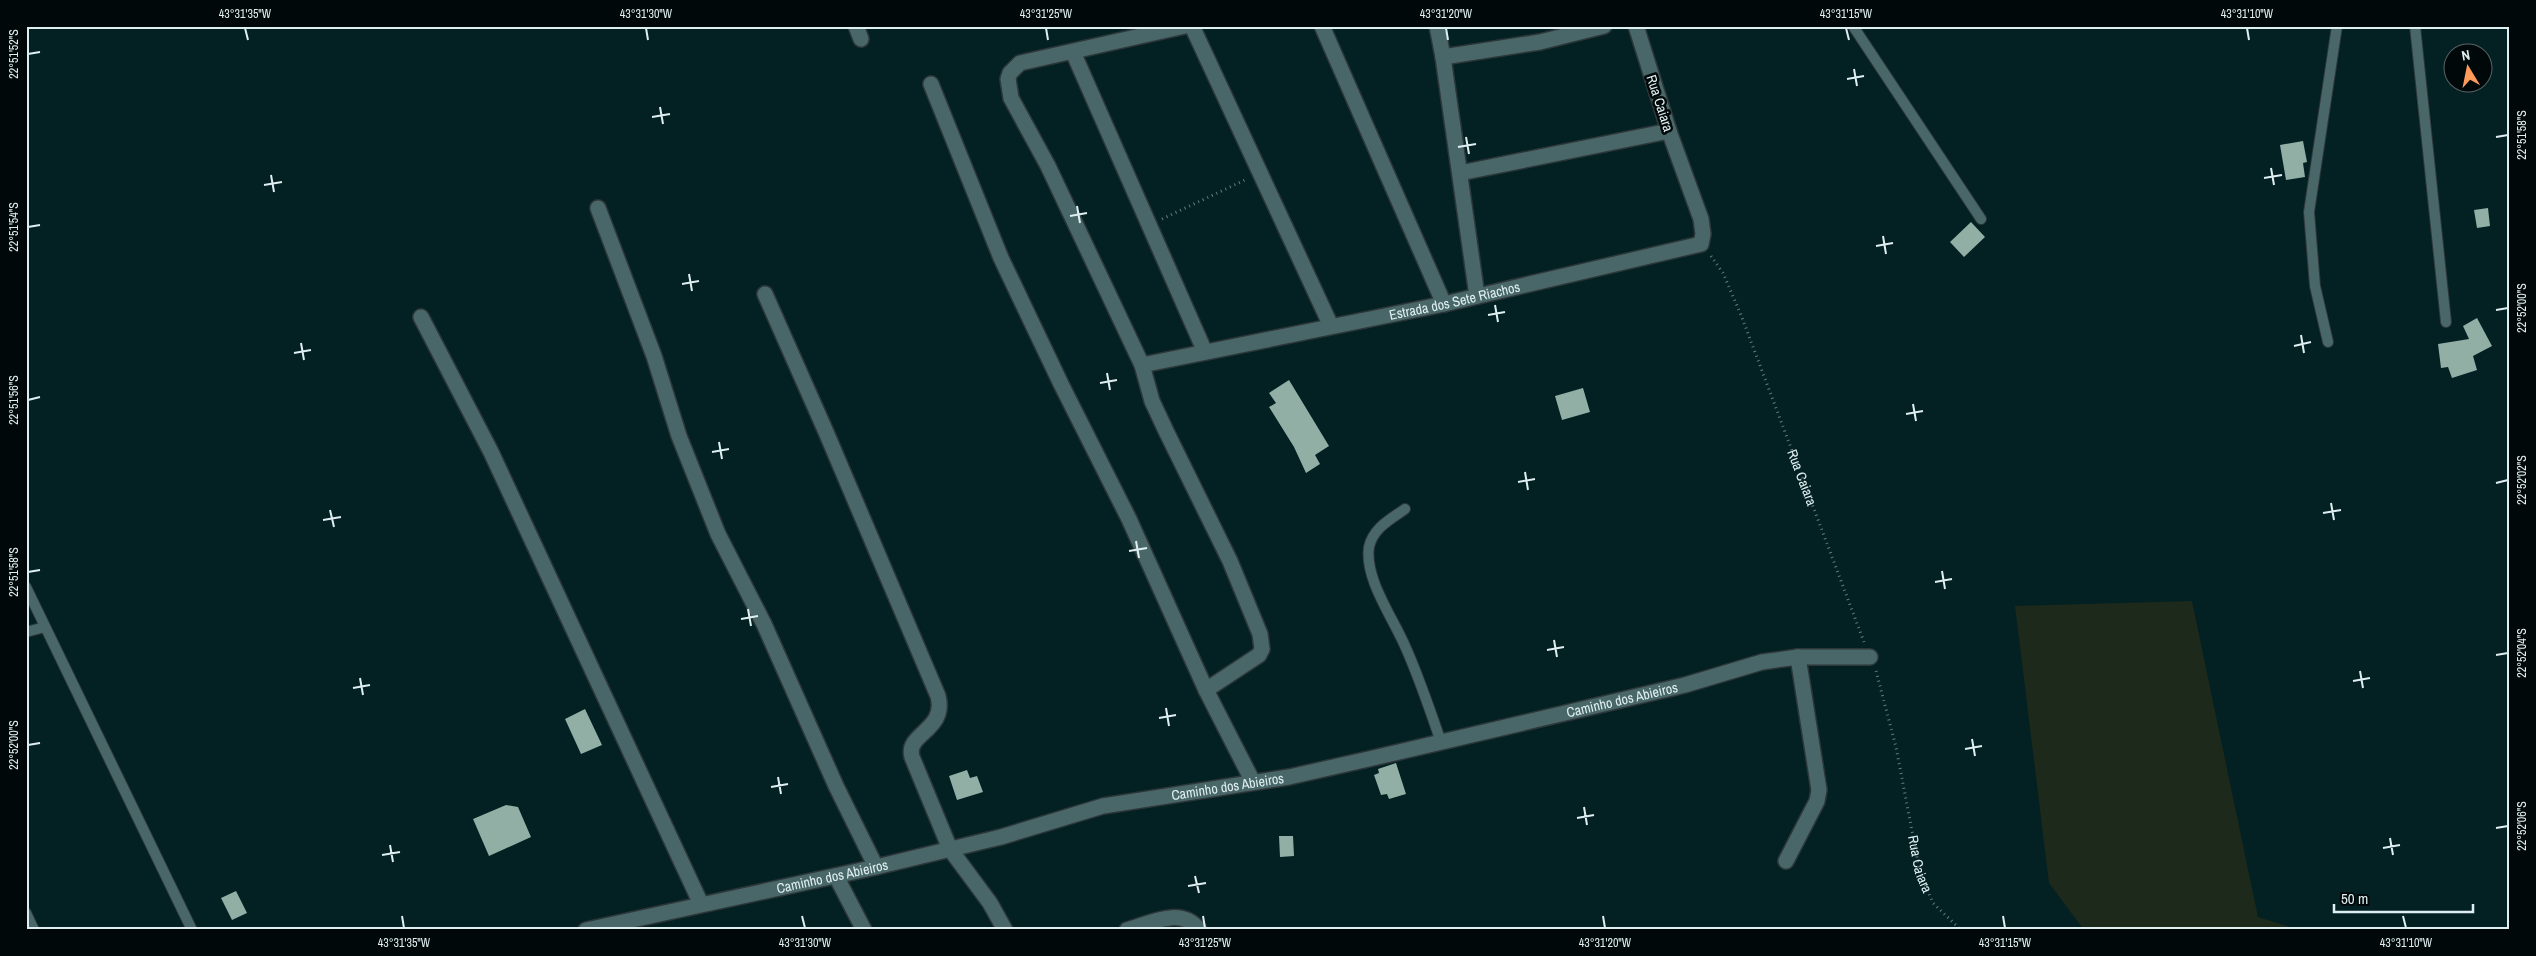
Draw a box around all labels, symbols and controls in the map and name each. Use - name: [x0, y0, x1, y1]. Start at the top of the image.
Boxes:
- text: 43°31'35"W: [219, 6, 272, 22]
- text: 43°31'30"W: [620, 6, 673, 22]
- text: 43°31'25"W: [1020, 6, 1073, 22]
- text: 43°31'20"W: [1420, 6, 1473, 22]
- text: 43°31'15"W: [1820, 6, 1873, 22]
- text: 43°31'10"W: [2221, 6, 2274, 22]
- text: 22°51'52"S: [6, 29, 22, 79]
- north arrow: [2444, 42, 2494, 92]
- text: N: [2460, 46, 2471, 65]
- street label: Rua Caiara: [1642, 72, 1678, 134]
- text: 22°51'58"S: [2514, 110, 2530, 160]
- text: 22°51'54"S: [6, 202, 22, 252]
- street label: Estrada dos Sete Riachos: [1387, 278, 1522, 324]
- text: 22°52'00"S: [2514, 283, 2530, 333]
- text: 22°51'56"S: [6, 375, 22, 425]
- street label: Rua Caiara: [1783, 447, 1821, 509]
- text: 22°52'02"S: [2514, 455, 2530, 505]
- text: 22°51'58"S: [6, 547, 22, 597]
- text: 22°52'04"S: [2514, 628, 2530, 678]
- street label: Caminho dos Abieiros: [1565, 678, 1680, 721]
- text: 22°52'00"S: [6, 720, 22, 770]
- street label: Caminho dos Abieiros: [1170, 769, 1285, 804]
- text: 22°52'06"S: [2514, 801, 2530, 851]
- street label: Rua Caiara: [1904, 834, 1937, 896]
- street label: Caminho dos Abieiros: [775, 855, 890, 897]
- scale bar: [2334, 881, 2472, 913]
- text: 50 m: [2341, 888, 2368, 909]
- text: 43°31'35"W: [378, 935, 431, 951]
- text: 43°31'30"W: [779, 935, 832, 951]
- text: 43°31'25"W: [1179, 935, 1232, 951]
- text: 43°31'20"W: [1579, 935, 1632, 951]
- text: 43°31'15"W: [1979, 935, 2032, 951]
- text: 43°31'10"W: [2380, 935, 2433, 951]

